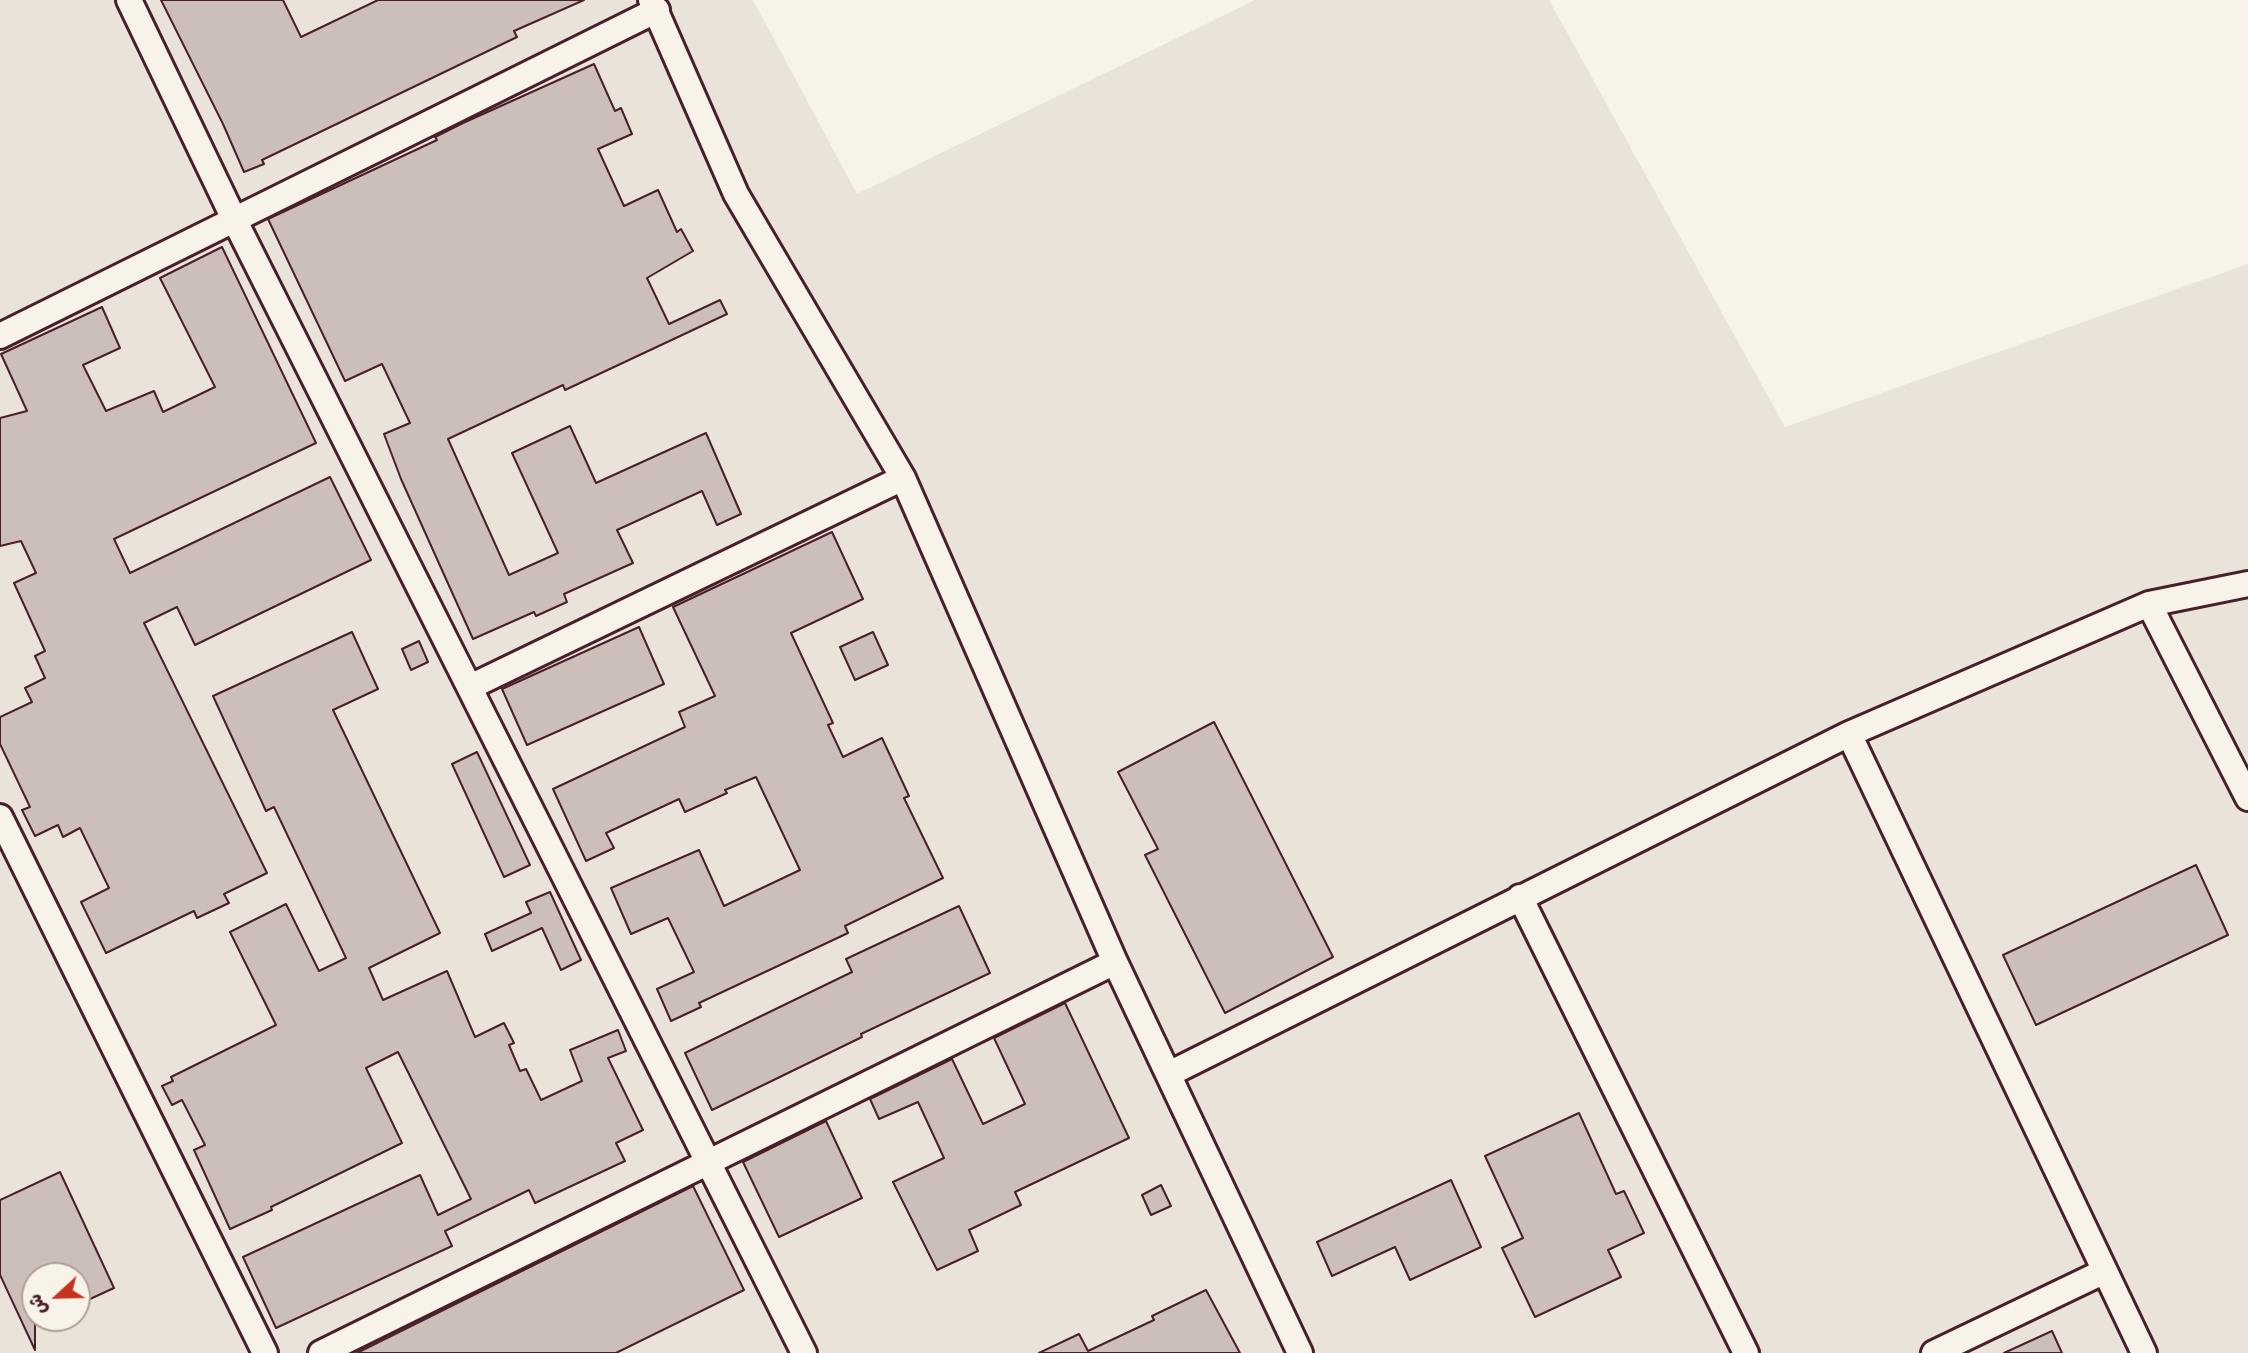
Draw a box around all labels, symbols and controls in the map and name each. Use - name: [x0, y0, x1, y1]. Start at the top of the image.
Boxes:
- north arrow: [21, 1262, 91, 1332]
- text: ش: [21, 1289, 56, 1319]

